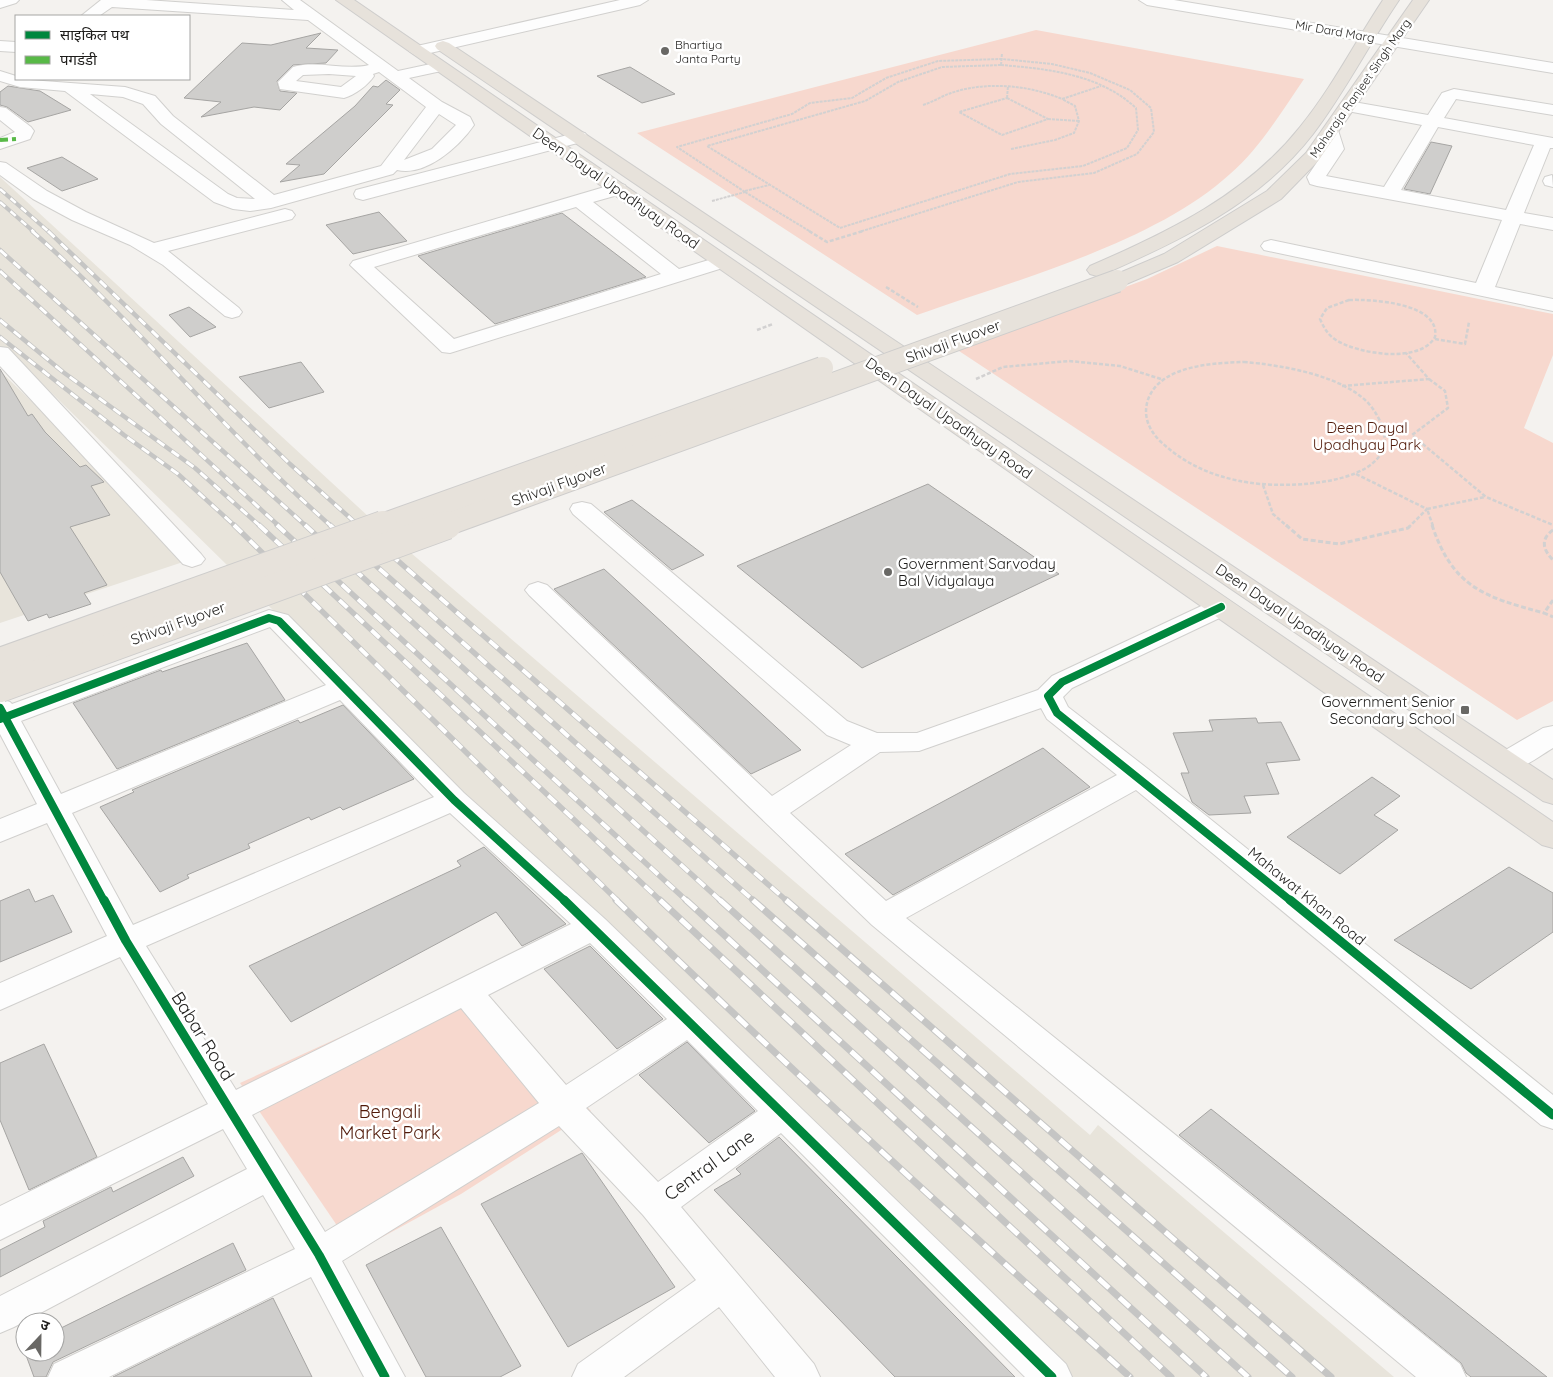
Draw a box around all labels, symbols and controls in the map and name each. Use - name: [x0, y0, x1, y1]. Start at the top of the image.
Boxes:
- legend: [15, 15, 190, 80]
- street label: Maharaja Ranjeet Singh Marg: [1306, 16, 1414, 160]
- street label: Mir Dard Marg: [1294, 17, 1376, 45]
- text: साइकिल पथ: [60, 25, 130, 44]
- place label: Bhartiya Janta Party: [675, 37, 741, 66]
- marker: Bhartiya Janta Party: [659, 45, 671, 57]
- text: पगडंडी: [60, 50, 98, 69]
- street label: Deen Dayal Upadhyay Road: [529, 123, 703, 253]
- street label: Shivaji Flyover: [903, 315, 1003, 367]
- street label: Deen Dayal Upadhyay Road: [862, 353, 1036, 483]
- park label: Deen Dayal Upadhyay Park: [1313, 418, 1421, 454]
- street label: Shivaji Flyover: [509, 458, 609, 510]
- place label: Government Sarvoday Bal Vidyalaya: [898, 554, 1056, 590]
- street label: Deen Dayal Upadhyay Road: [1212, 559, 1388, 687]
- marker: Government Sarvoday Bal Vidyalaya: [882, 566, 894, 578]
- street label: Shivaji Flyover: [128, 597, 228, 649]
- place label: Government Senior Secondary School: [1321, 692, 1455, 728]
- marker: Government Senior Secondary School: [1459, 704, 1471, 716]
- street label: Mahawat Khan Road: [1244, 843, 1370, 949]
- street label: Babar Road: [166, 987, 240, 1085]
- park label: Bengali Market Park: [339, 1100, 441, 1144]
- street label: Central Lane: [659, 1124, 759, 1206]
- north arrow: [15, 1312, 65, 1362]
- text: उ: [38, 1315, 53, 1335]

